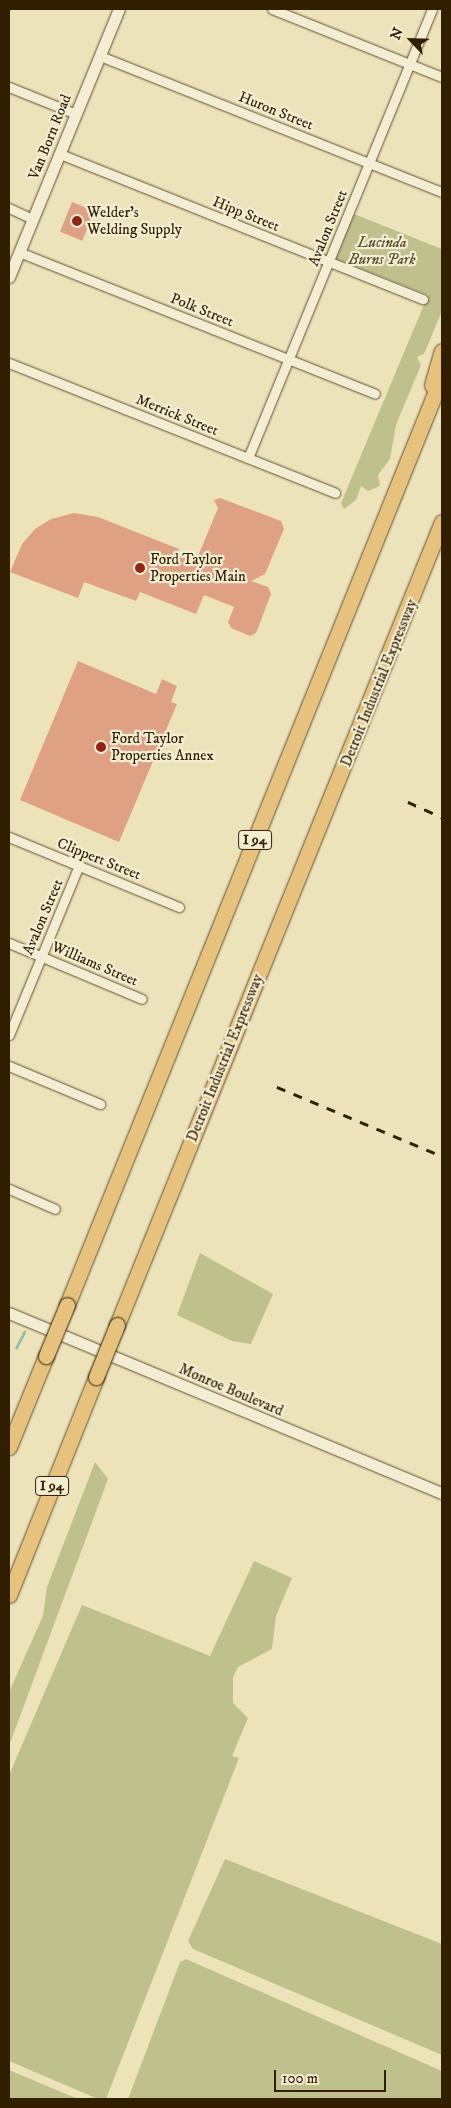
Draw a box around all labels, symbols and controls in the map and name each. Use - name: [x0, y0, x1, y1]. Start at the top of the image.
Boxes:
- north arrow: [386, 15, 436, 65]
- text: N: [387, 25, 408, 43]
- street label: Huron Street: [236, 88, 316, 134]
- street label: Van Born Road: [25, 92, 75, 182]
- street label: Avalon Street: [305, 187, 351, 269]
- street label: Hipp Street: [210, 193, 282, 235]
- place label: Welder's Welding Supply: [87, 203, 182, 238]
- marker: Welder's Welding Supply: [71, 215, 83, 227]
- park label: Lucinda Burns Park: [349, 233, 415, 268]
- street label: Polk Street: [168, 289, 236, 331]
- street label: Merrick Street: [133, 390, 221, 440]
- place label: Ford Taylor Properties Main: [150, 550, 246, 585]
- marker: Ford Taylor Properties Main: [134, 562, 146, 574]
- street label: Detroit Industrial Expressway: [337, 597, 421, 769]
- place label: Ford Taylor Properties Annex: [111, 729, 214, 764]
- marker: Ford Taylor Properties Annex: [95, 741, 107, 753]
- road number: I 94: [238, 828, 272, 852]
- street label: Clippert Street: [55, 834, 143, 884]
- street label: Avalon Street: [19, 876, 67, 958]
- street label: Williams Street: [49, 938, 141, 990]
- street label: Detroit Industrial Expressway: [183, 972, 267, 1144]
- street label: Monroe Boulevard: [176, 1360, 286, 1420]
- road number: I 94: [34, 1474, 70, 1498]
- scale bar: [276, 2060, 388, 2092]
- text: 100 m: [282, 2069, 318, 2088]

